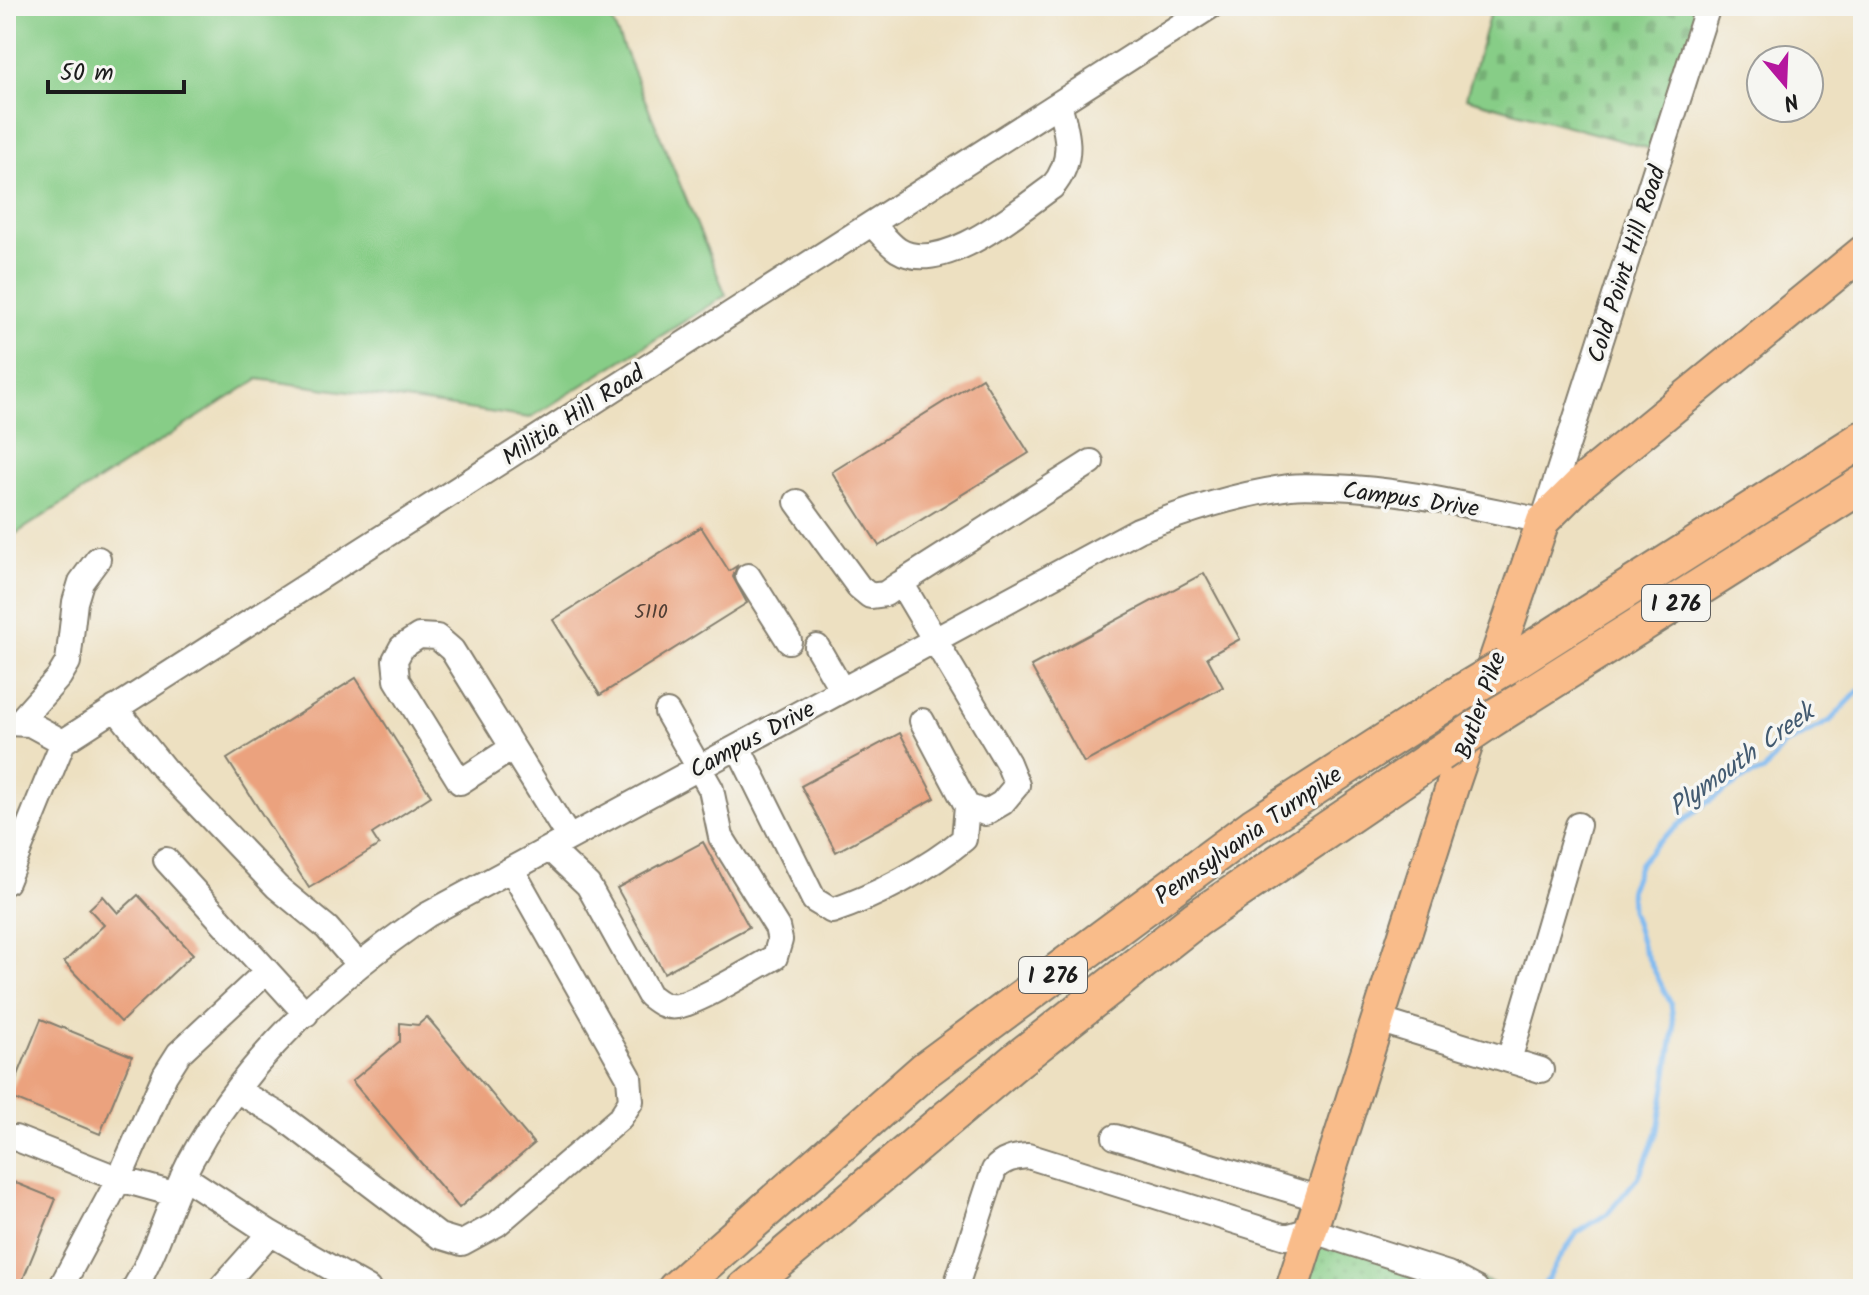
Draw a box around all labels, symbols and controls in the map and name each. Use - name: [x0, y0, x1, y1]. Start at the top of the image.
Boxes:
- scale bar: [48, 44, 184, 94]
- north arrow: [1745, 44, 1825, 124]
- text: 50 m: [60, 54, 114, 93]
- text: N: [1778, 82, 1803, 119]
- street label: Cold Point Hill Road: [1577, 160, 1678, 368]
- street label: Militia Hill Road: [495, 355, 654, 477]
- street label: Campus Drive: [1340, 472, 1482, 529]
- road number: I 276: [1642, 585, 1710, 621]
- house number: 5110: [634, 597, 668, 629]
- street label: Butler Pike: [1445, 646, 1518, 764]
- street label: Campus Drive: [683, 691, 823, 790]
- water label: Plymouth Creek: [1660, 691, 1827, 828]
- street label: Pennsylvania Turnpike: [1147, 757, 1351, 916]
- road number: I 276: [1019, 957, 1087, 993]

